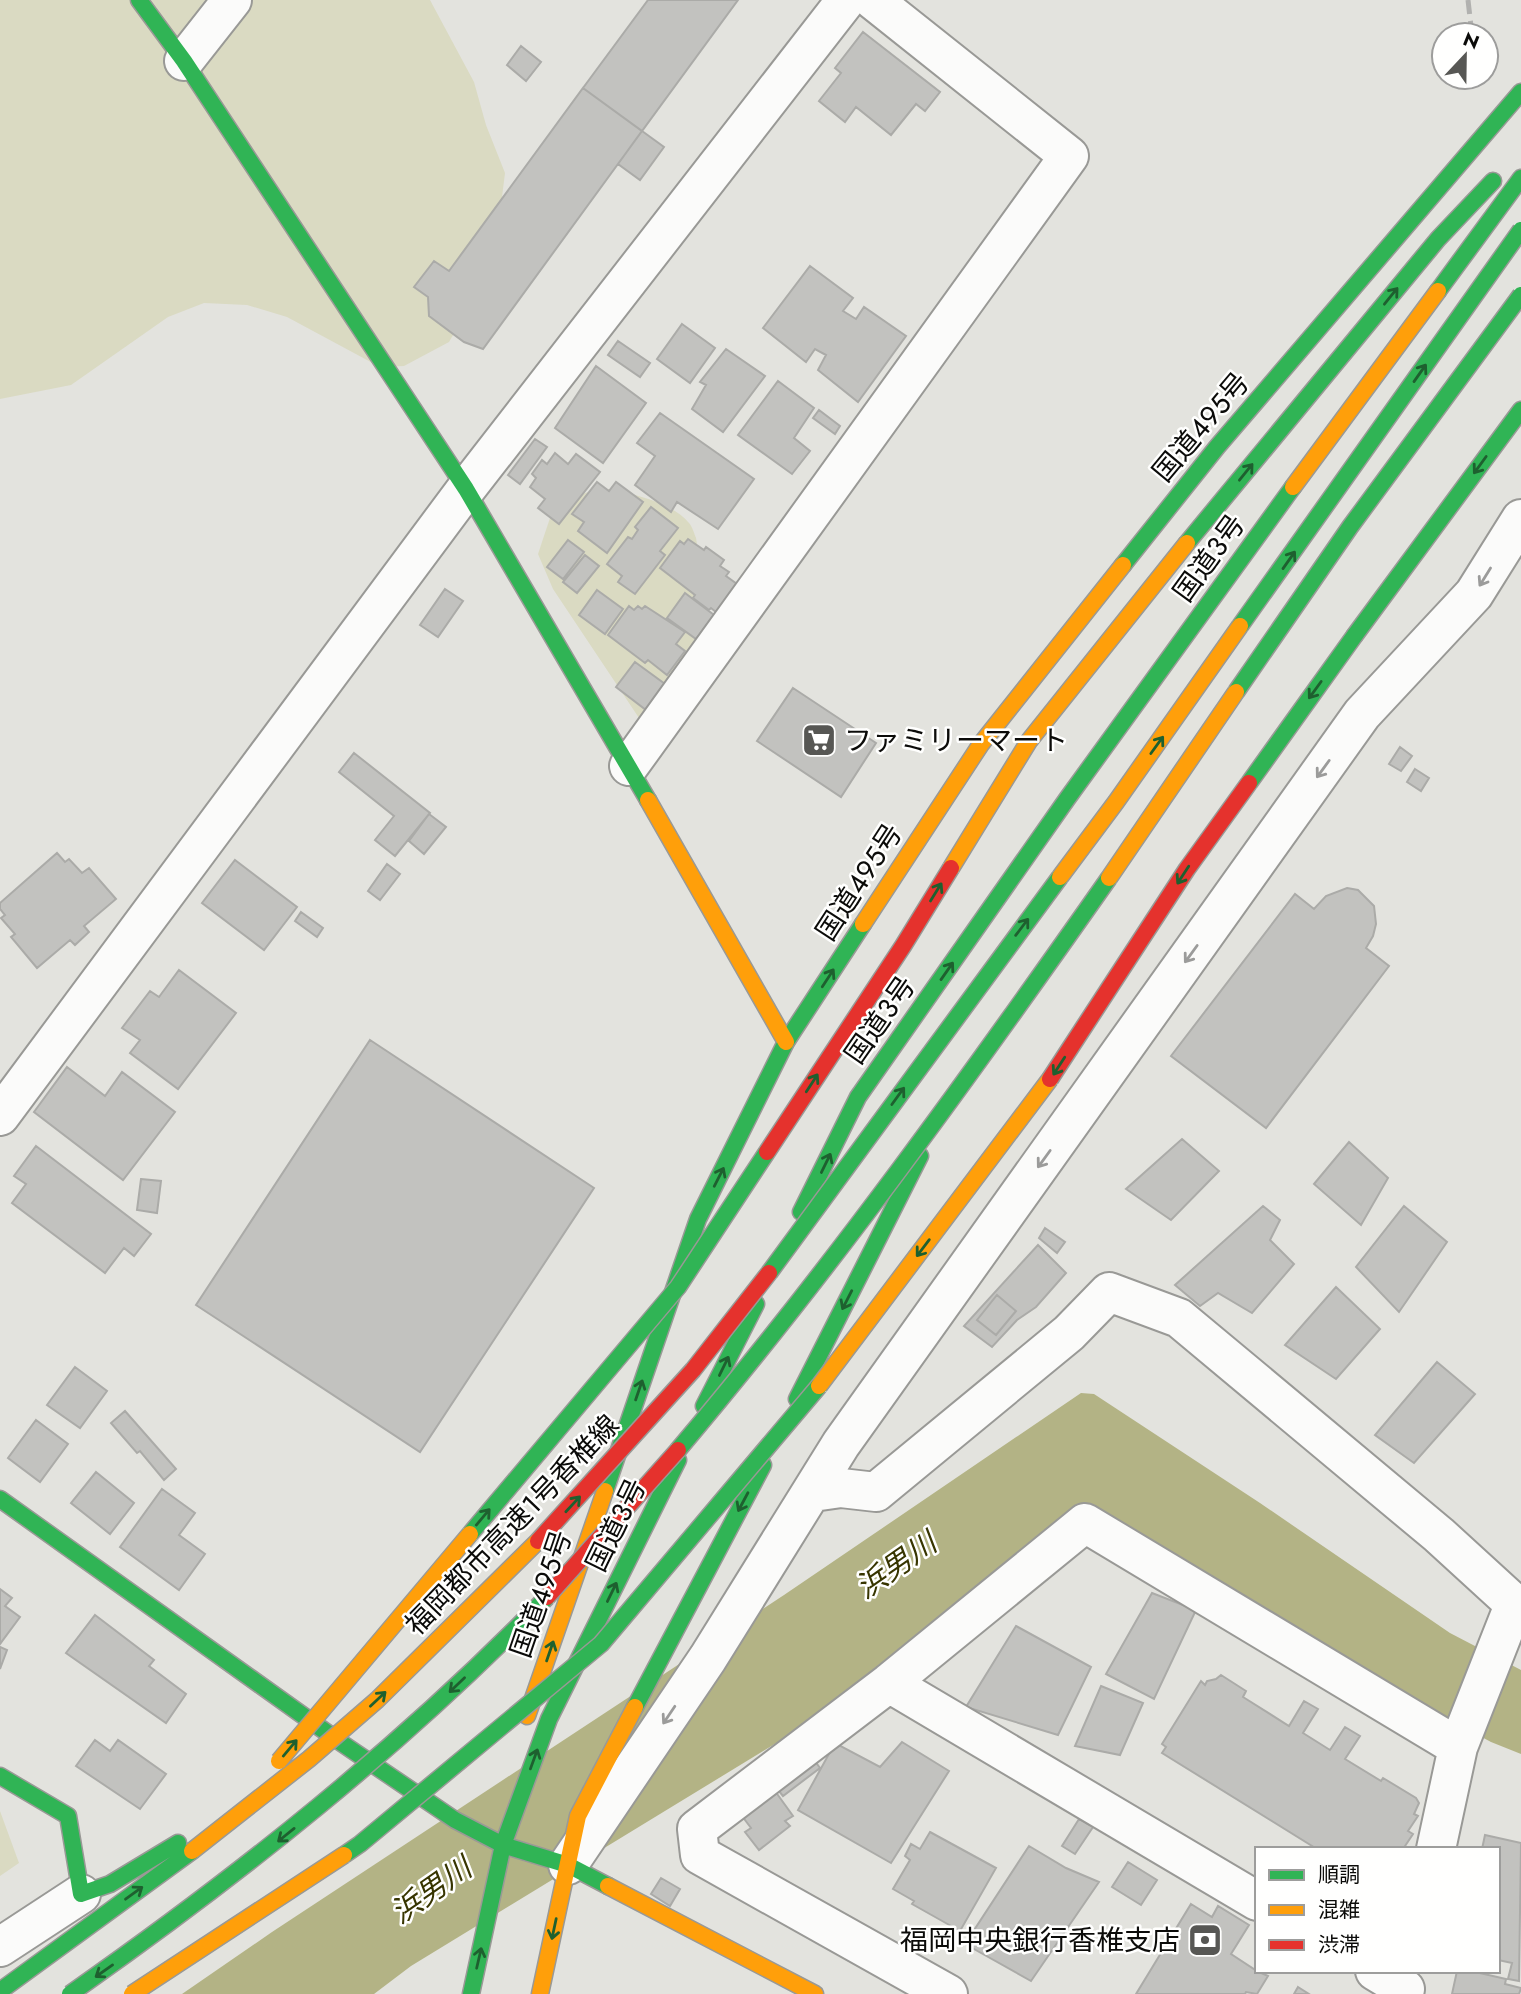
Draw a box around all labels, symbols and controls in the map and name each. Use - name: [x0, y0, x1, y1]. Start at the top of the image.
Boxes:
- north arrow: [1430, 21, 1500, 91]
- text: N: [1459, 25, 1483, 56]
- one-way arrow: [1383, 288, 1399, 306]
- street label: 国道495号: [1143, 363, 1259, 491]
- one-way arrow: [1413, 364, 1427, 383]
- one-way arrow: [1473, 455, 1488, 474]
- one-way arrow: [1239, 463, 1254, 481]
- street label: 国道3号: [1163, 506, 1255, 610]
- one-way arrow: [1282, 550, 1296, 570]
- one-way arrow: [1477, 566, 1491, 586]
- one-way arrow: [1308, 680, 1322, 699]
- place label: ファミリーマート: [844, 720, 1068, 761]
- supermarket icon: ファミリーマート: [800, 721, 838, 759]
- one-way arrow: [1150, 736, 1164, 755]
- one-way arrow: [1316, 759, 1330, 778]
- street label: 国道495号: [806, 815, 912, 949]
- one-way arrow: [1176, 865, 1190, 884]
- one-way arrow: [929, 882, 943, 902]
- one-way arrow: [1014, 919, 1029, 937]
- one-way arrow: [1184, 944, 1198, 963]
- one-way arrow: [940, 962, 954, 981]
- one-way arrow: [821, 968, 835, 988]
- street label: 国道3号: [835, 968, 925, 1072]
- one-way arrow: [1052, 1056, 1067, 1075]
- one-way arrow: [806, 1073, 820, 1093]
- one-way arrow: [891, 1087, 905, 1106]
- one-way arrow: [1037, 1149, 1052, 1168]
- one-way arrow: [819, 1153, 833, 1174]
- one-way arrow: [712, 1167, 726, 1188]
- one-way arrow: [916, 1239, 931, 1257]
- one-way arrow: [840, 1289, 854, 1310]
- one-way arrow: [718, 1356, 732, 1377]
- one-way arrow: [634, 1379, 646, 1401]
- street label: 福岡都市高速1号香椎線: [396, 1406, 628, 1644]
- street label: 国道3号: [576, 1471, 656, 1579]
- one-way arrow: [736, 1491, 750, 1512]
- one-way arrow: [565, 1495, 582, 1512]
- one-way arrow: [475, 1508, 491, 1526]
- water label: 浜男川: [847, 1520, 948, 1608]
- street label: 国道495号: [500, 1525, 582, 1663]
- one-way arrow: [606, 1582, 620, 1603]
- one-way arrow: [545, 1641, 557, 1663]
- one-way arrow: [449, 1676, 466, 1693]
- one-way arrow: [369, 1690, 386, 1707]
- one-way arrow: [662, 1705, 677, 1724]
- one-way arrow: [282, 1739, 298, 1757]
- one-way arrow: [529, 1749, 542, 1771]
- one-way arrow: [278, 1828, 296, 1843]
- water label: 浜男川: [382, 1845, 483, 1933]
- legend: [1255, 1847, 1500, 1973]
- text: 順調: [1318, 1860, 1360, 1890]
- one-way arrow: [124, 1886, 143, 1900]
- text: 混雑: [1318, 1895, 1360, 1925]
- one-way arrow: [546, 1918, 559, 1940]
- place label: 福岡中央銀行香椎支店: [900, 1920, 1180, 1961]
- bank icon: 福岡中央銀行香椎支店: [1186, 1921, 1224, 1959]
- text: 渋滞: [1318, 1930, 1360, 1960]
- one-way arrow: [473, 1948, 486, 1970]
- one-way arrow: [94, 1964, 114, 1978]

